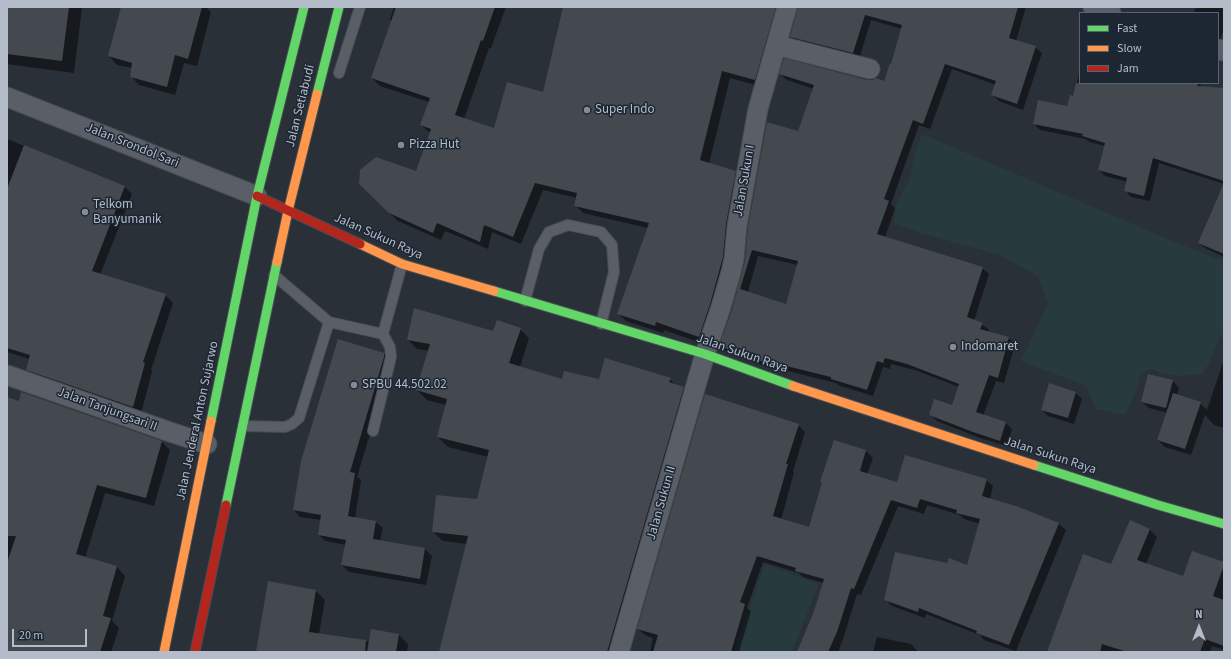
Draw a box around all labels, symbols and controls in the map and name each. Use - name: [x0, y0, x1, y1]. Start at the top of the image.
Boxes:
- legend: [1079, 12, 1219, 84]
- text: Fast: [1117, 20, 1137, 37]
- text: Slow: [1117, 40, 1142, 57]
- text: Jam: [1117, 60, 1139, 77]
- street label: Jalan Setiabudi: [283, 63, 319, 149]
- place label: Super Indo: [595, 102, 655, 118]
- marker: Super Indo: [582, 105, 592, 115]
- street label: Jalan Srondol Sari: [83, 120, 181, 172]
- place label: Pizza Hut: [409, 137, 459, 153]
- marker: Pizza Hut: [396, 140, 406, 150]
- street label: Jalan Sukun I: [731, 144, 759, 218]
- place label: Telkom Banyumanik: [93, 197, 162, 228]
- marker: Telkom Banyumanik: [80, 207, 90, 217]
- street label: Jalan Sukun Raya: [331, 210, 425, 264]
- street label: Jalan Sukun Raya: [694, 331, 790, 377]
- place label: Indomaret: [961, 339, 1018, 355]
- street label: Jalan Jenderal Anton Sujarwo: [173, 340, 223, 502]
- marker: Indomaret: [948, 342, 958, 352]
- place label: SPBU 44.502.02: [362, 377, 447, 393]
- marker: SPBU 44.502.02: [349, 380, 359, 390]
- street label: Jalan Tanjungsari II: [55, 385, 159, 435]
- street label: Jalan Sukun Raya: [1002, 434, 1098, 478]
- street label: Jalan Sukun II: [644, 464, 680, 542]
- north arrow: [1179, 607, 1219, 647]
- text: N: [1195, 607, 1203, 622]
- scale bar: [14, 621, 89, 647]
- text: 20 m: [19, 627, 43, 644]

